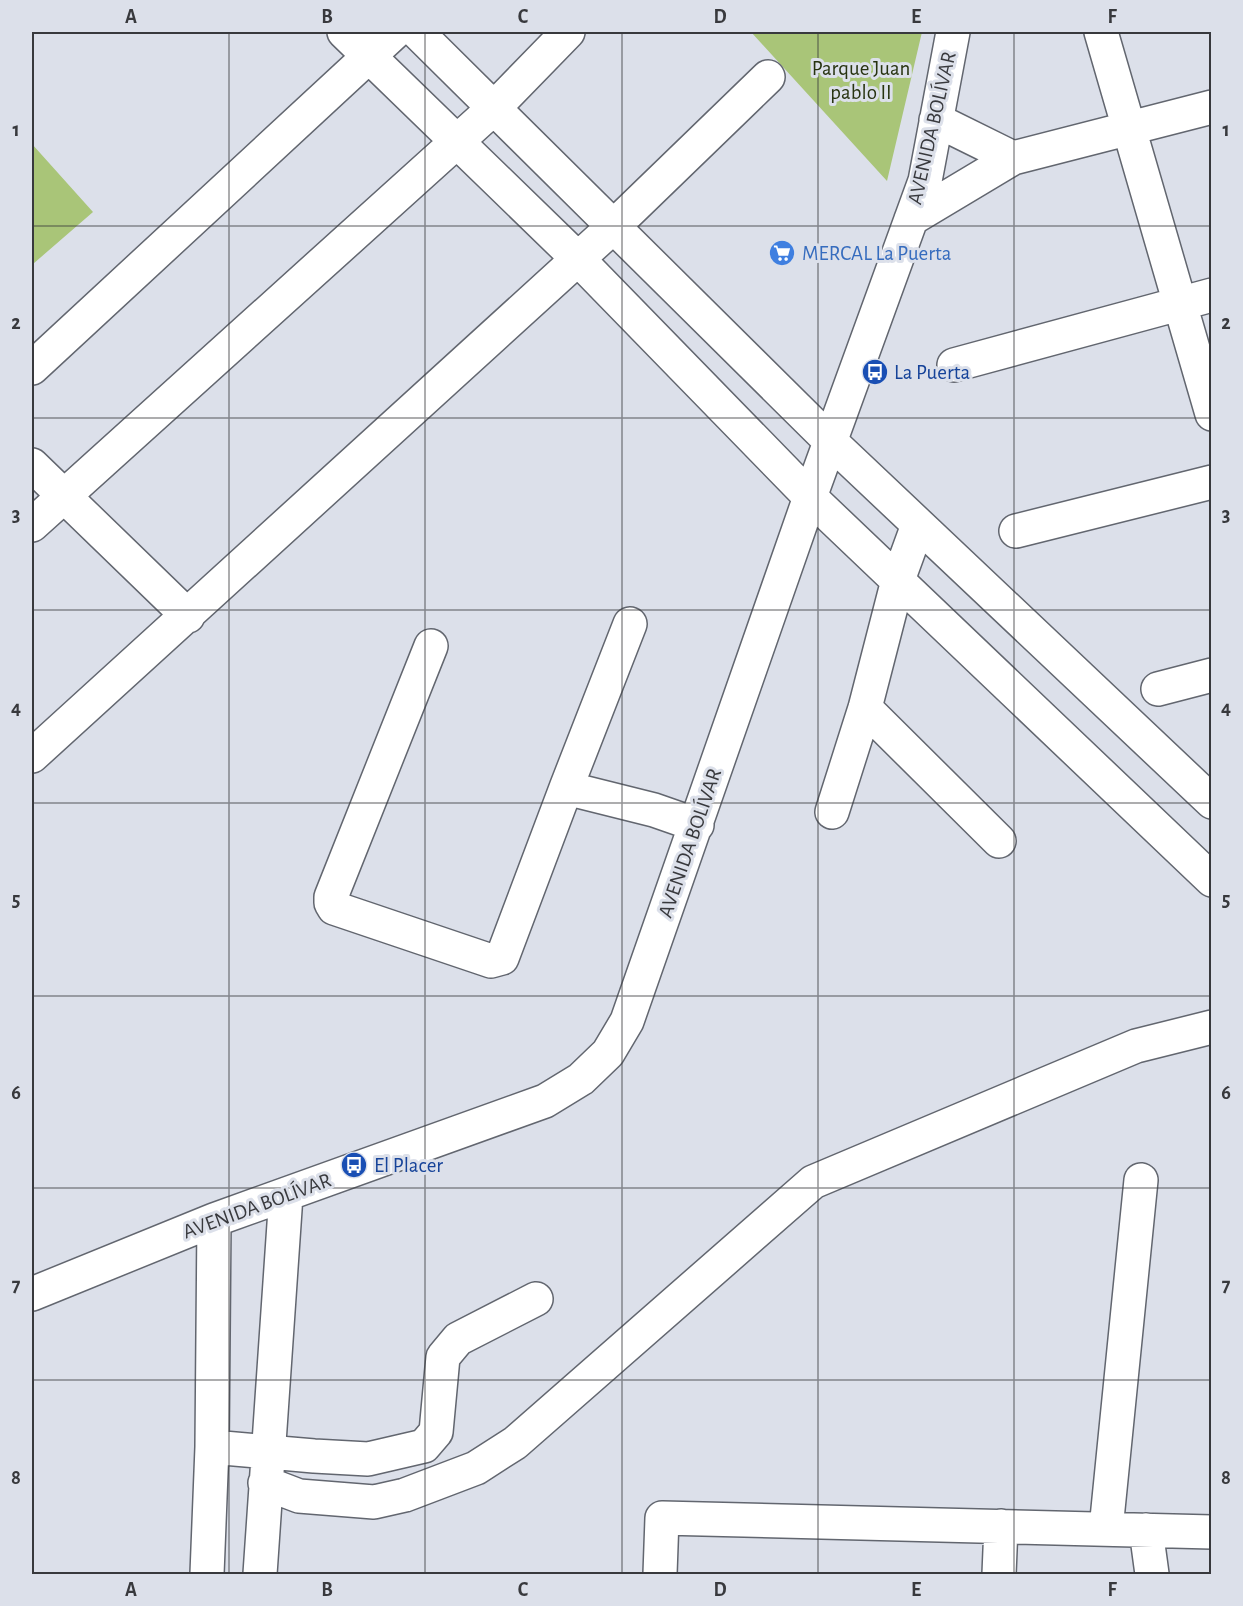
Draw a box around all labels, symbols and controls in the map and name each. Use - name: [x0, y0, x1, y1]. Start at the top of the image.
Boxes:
- text: A: [125, 7, 137, 27]
- text: B: [321, 7, 333, 27]
- text: C: [518, 7, 529, 27]
- text: D: [713, 7, 727, 27]
- text: E: [911, 7, 921, 27]
- text: F: [1107, 7, 1117, 27]
- street label: AVENIDA BOLÍVAR: [902, 49, 960, 207]
- park label: Parque Juan pablo II: [812, 58, 910, 103]
- text: 1: [12, 120, 20, 140]
- text: 1: [1222, 120, 1230, 140]
- supermarket icon: MERCAL La Puerta: [767, 238, 797, 268]
- place label: MERCAL La Puerta: [802, 243, 952, 264]
- text: 2: [11, 313, 21, 333]
- text: 2: [1221, 313, 1231, 333]
- bus stop icon: La Puerta: [860, 357, 890, 387]
- place label: La Puerta: [894, 362, 970, 383]
- text: 3: [12, 505, 20, 525]
- text: 3: [1222, 505, 1230, 525]
- text: 4: [11, 698, 21, 718]
- text: 4: [1221, 698, 1231, 718]
- street label: AVENIDA BOLÍVAR: [653, 765, 725, 920]
- text: 5: [12, 890, 20, 910]
- text: 5: [1222, 890, 1230, 910]
- text: 6: [11, 1083, 21, 1103]
- text: 6: [1221, 1083, 1231, 1103]
- bus stop icon: El Placer: [339, 1150, 369, 1180]
- place label: El Placer: [374, 1155, 443, 1176]
- street label: AVENIDA BOLÍVAR: [179, 1168, 334, 1243]
- text: 7: [12, 1275, 21, 1295]
- text: 7: [1222, 1275, 1231, 1295]
- text: 8: [11, 1468, 21, 1488]
- text: 8: [1221, 1468, 1231, 1488]
- text: A: [125, 1580, 137, 1600]
- text: B: [321, 1580, 333, 1600]
- text: C: [518, 1580, 529, 1600]
- text: D: [713, 1580, 727, 1600]
- text: E: [911, 1580, 921, 1600]
- text: F: [1107, 1580, 1117, 1600]

